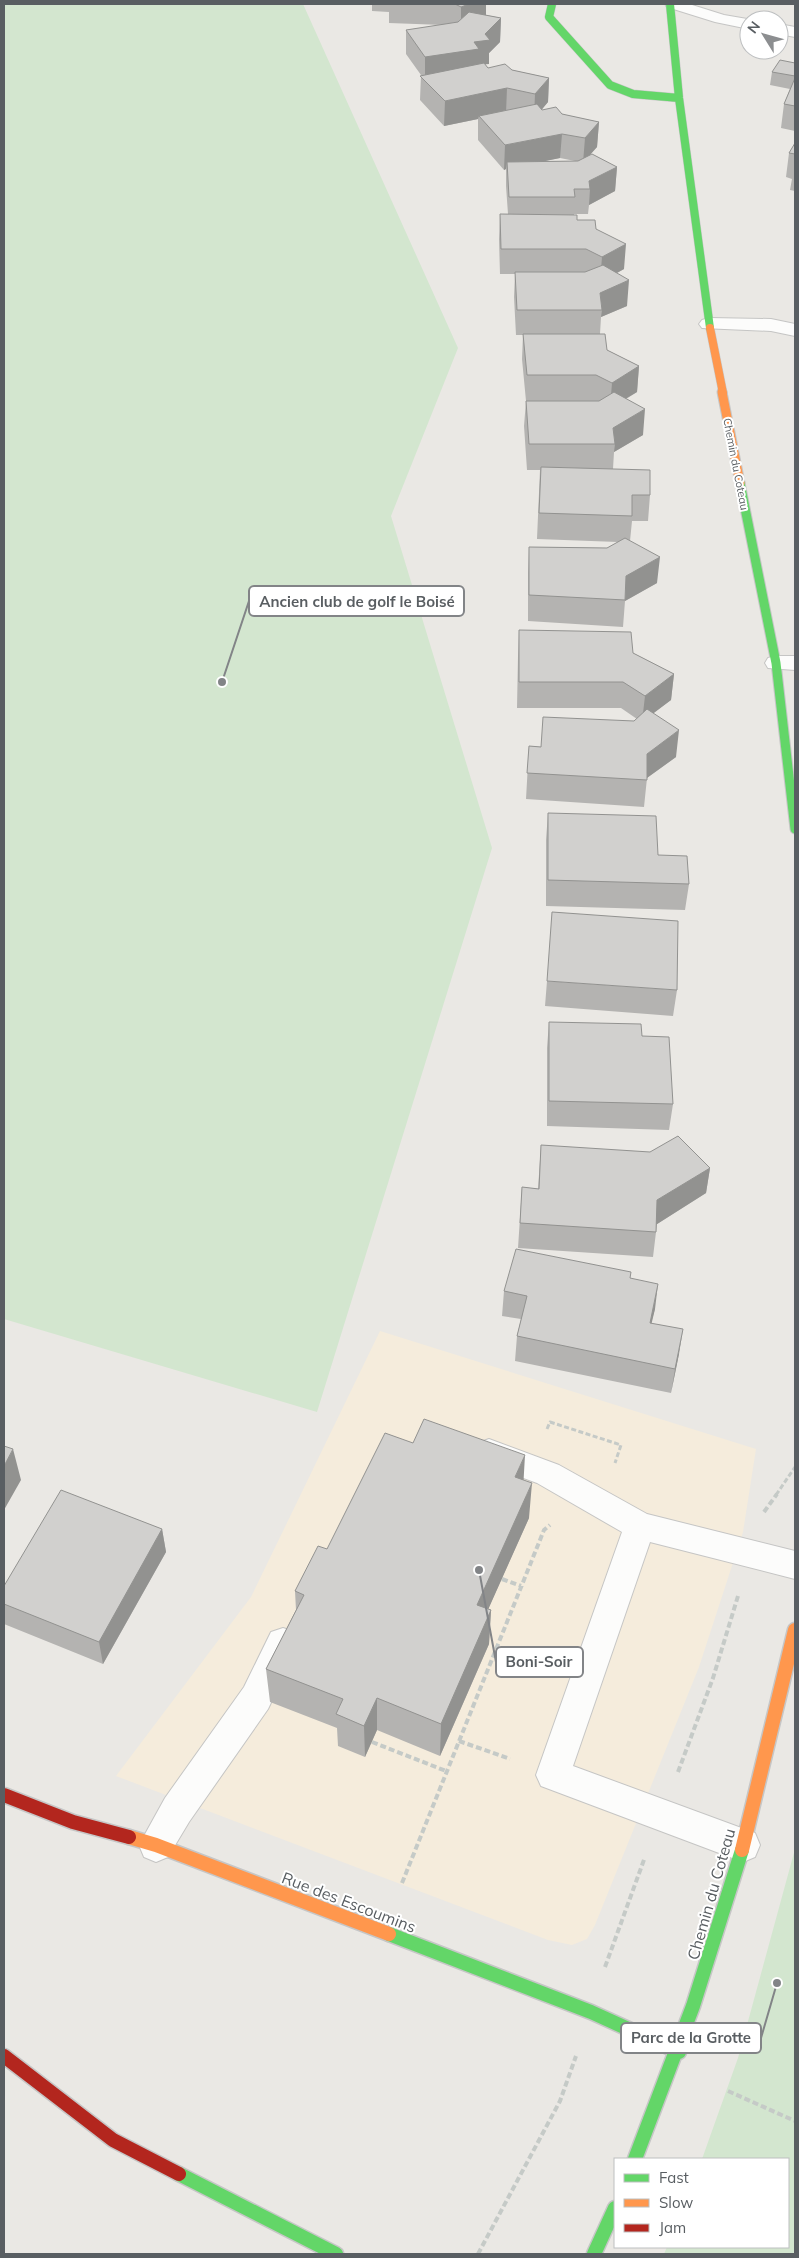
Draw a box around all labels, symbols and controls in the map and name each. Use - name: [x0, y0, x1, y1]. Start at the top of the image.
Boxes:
- north arrow: [739, 10, 789, 60]
- text: N: [743, 18, 764, 37]
- street label: Chemin du Coteau: [720, 417, 752, 511]
- callout: Ancien club de golf le Boisé: [249, 586, 464, 616]
- text: Ancien club de golf le Boisé: [259, 592, 455, 611]
- callout: Boni-Soir: [496, 1647, 583, 1677]
- text: Boni-Soir: [506, 1652, 573, 1671]
- street label: Chemin du Coteau: [683, 1826, 739, 1962]
- street label: Rue des Escoumins: [279, 1867, 419, 1937]
- callout: Parc de la Grotte: [621, 2023, 761, 2053]
- text: Parc de la Grotte: [631, 2028, 751, 2047]
- legend: [614, 2158, 789, 2248]
- text: Fast: [659, 2168, 689, 2187]
- text: Slow: [659, 2193, 693, 2212]
- text: Jam: [659, 2218, 686, 2237]

